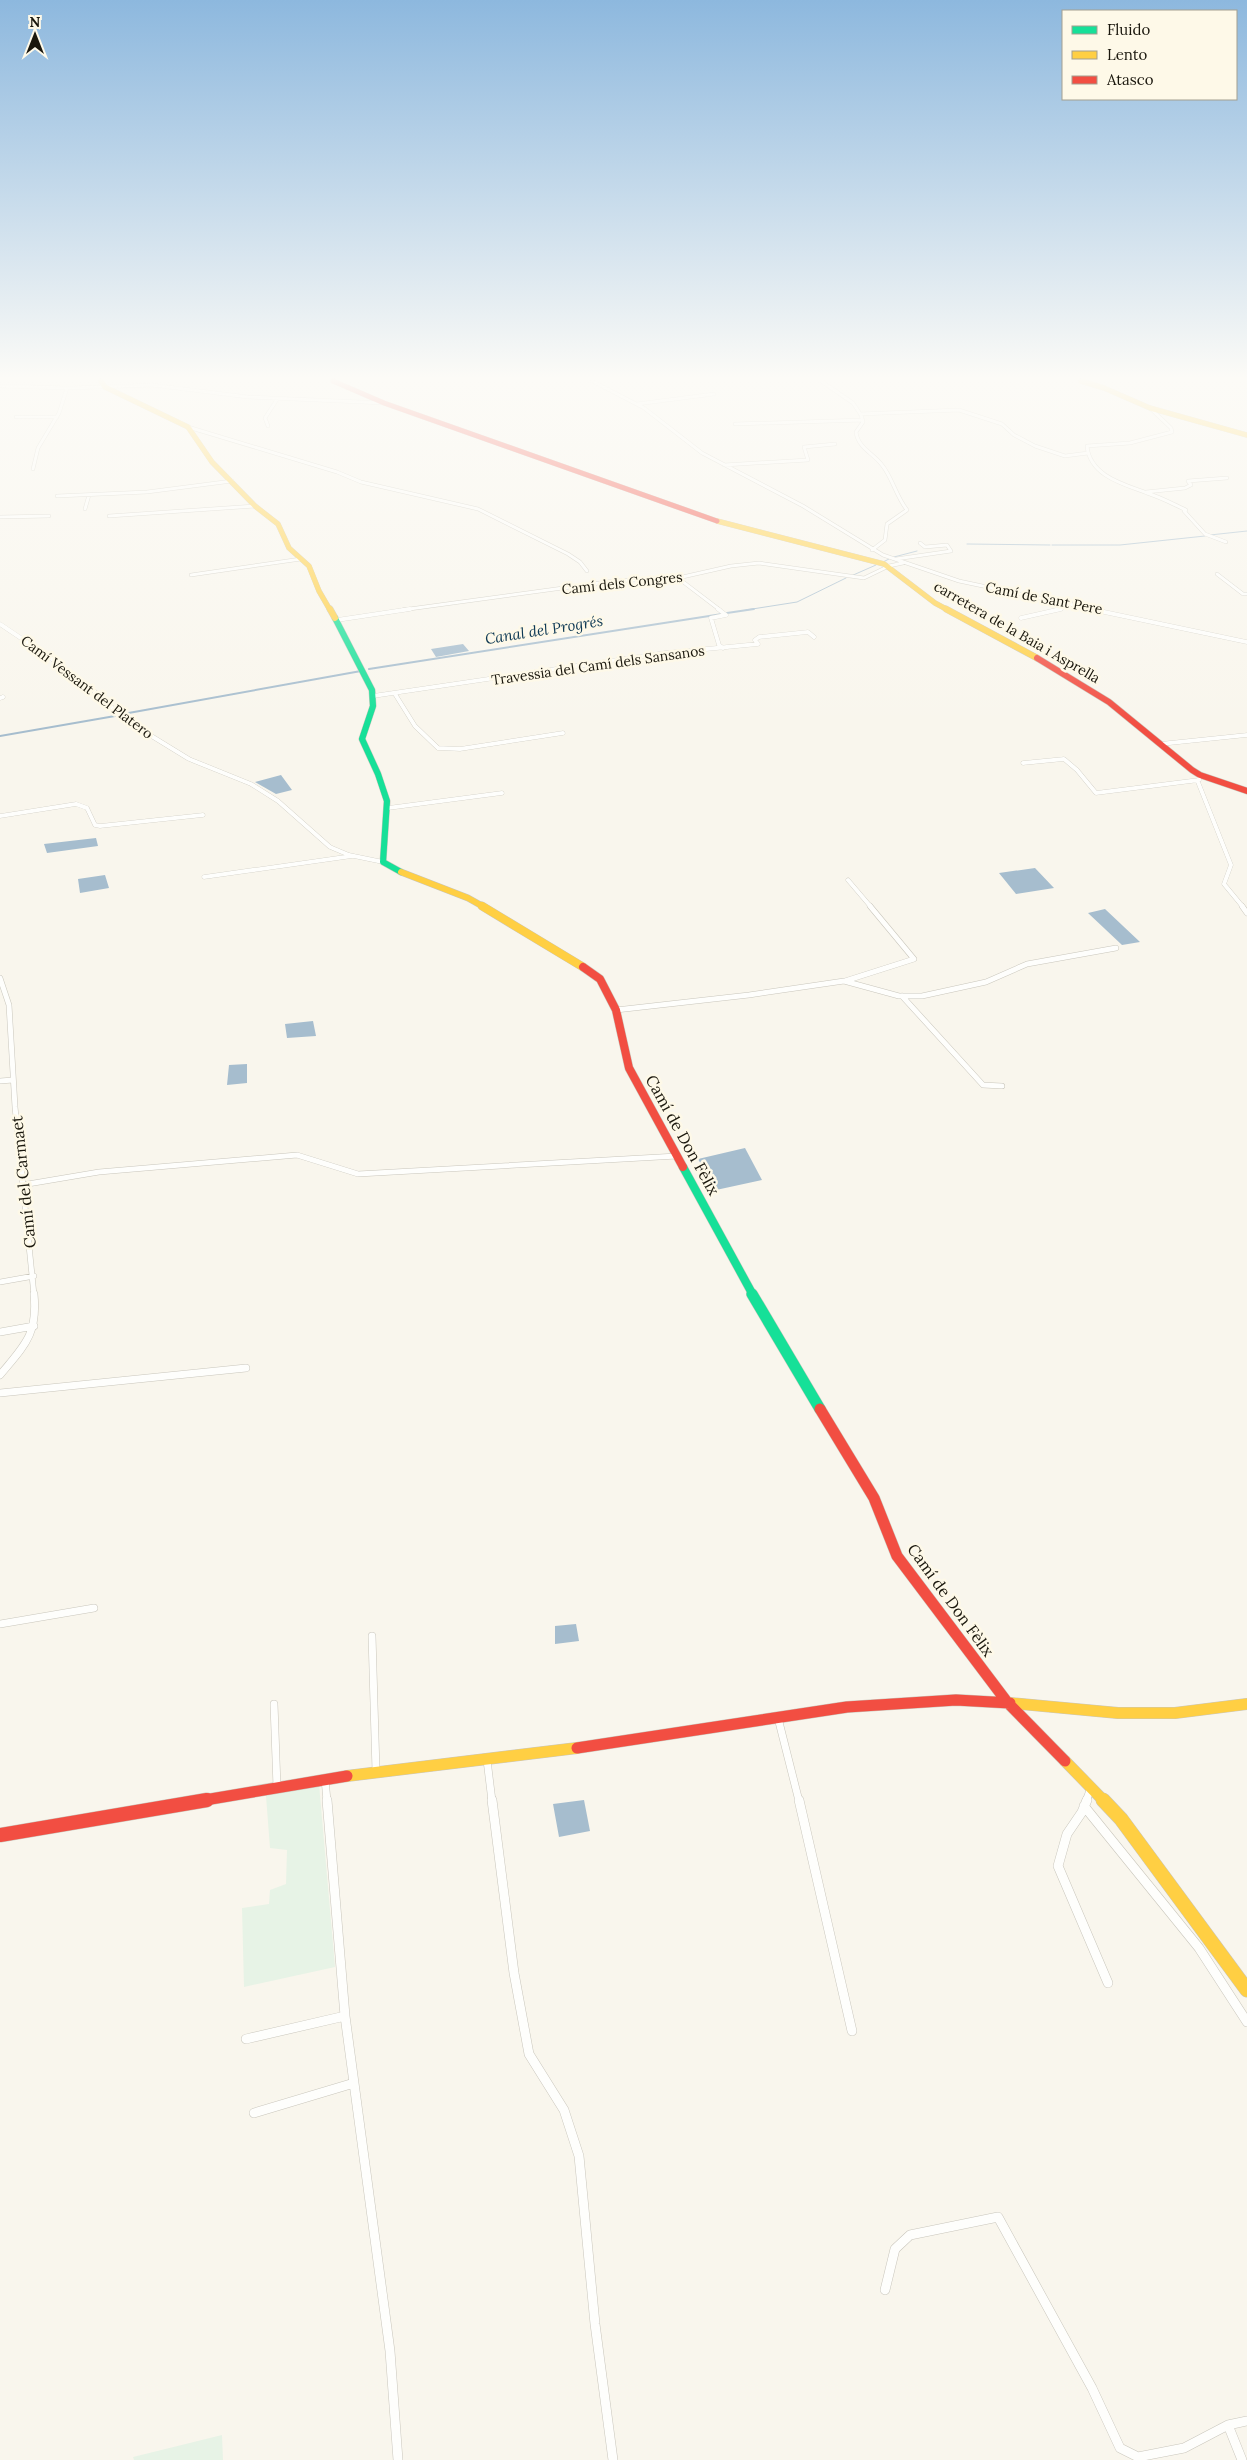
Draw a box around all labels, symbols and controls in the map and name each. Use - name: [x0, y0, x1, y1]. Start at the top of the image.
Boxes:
- north arrow: [10, 10, 60, 60]
- legend: [1062, 10, 1237, 100]
- text: N: [30, 13, 41, 31]
- text: Fluido: [1107, 20, 1150, 39]
- text: Lento: [1107, 45, 1148, 64]
- text: Atasco: [1106, 70, 1154, 89]
- street label: Camí dels Congres: [561, 568, 683, 598]
- street label: carretera de la Baia i Asprella: [931, 577, 1103, 687]
- street label: Camí de Sant Pere: [984, 578, 1104, 618]
- water label: Canal del Progrés: [484, 611, 604, 648]
- street label: Camí Vessant del Platero: [17, 631, 157, 743]
- street label: Travessia del Camí dels Sansanos: [490, 641, 706, 689]
- street label: Camí de Don Fèlix: [642, 1071, 725, 1199]
- street label: Camí del Carmaet: [6, 1114, 40, 1249]
- street label: Camí de Don Fèlix: [903, 1540, 999, 1661]

